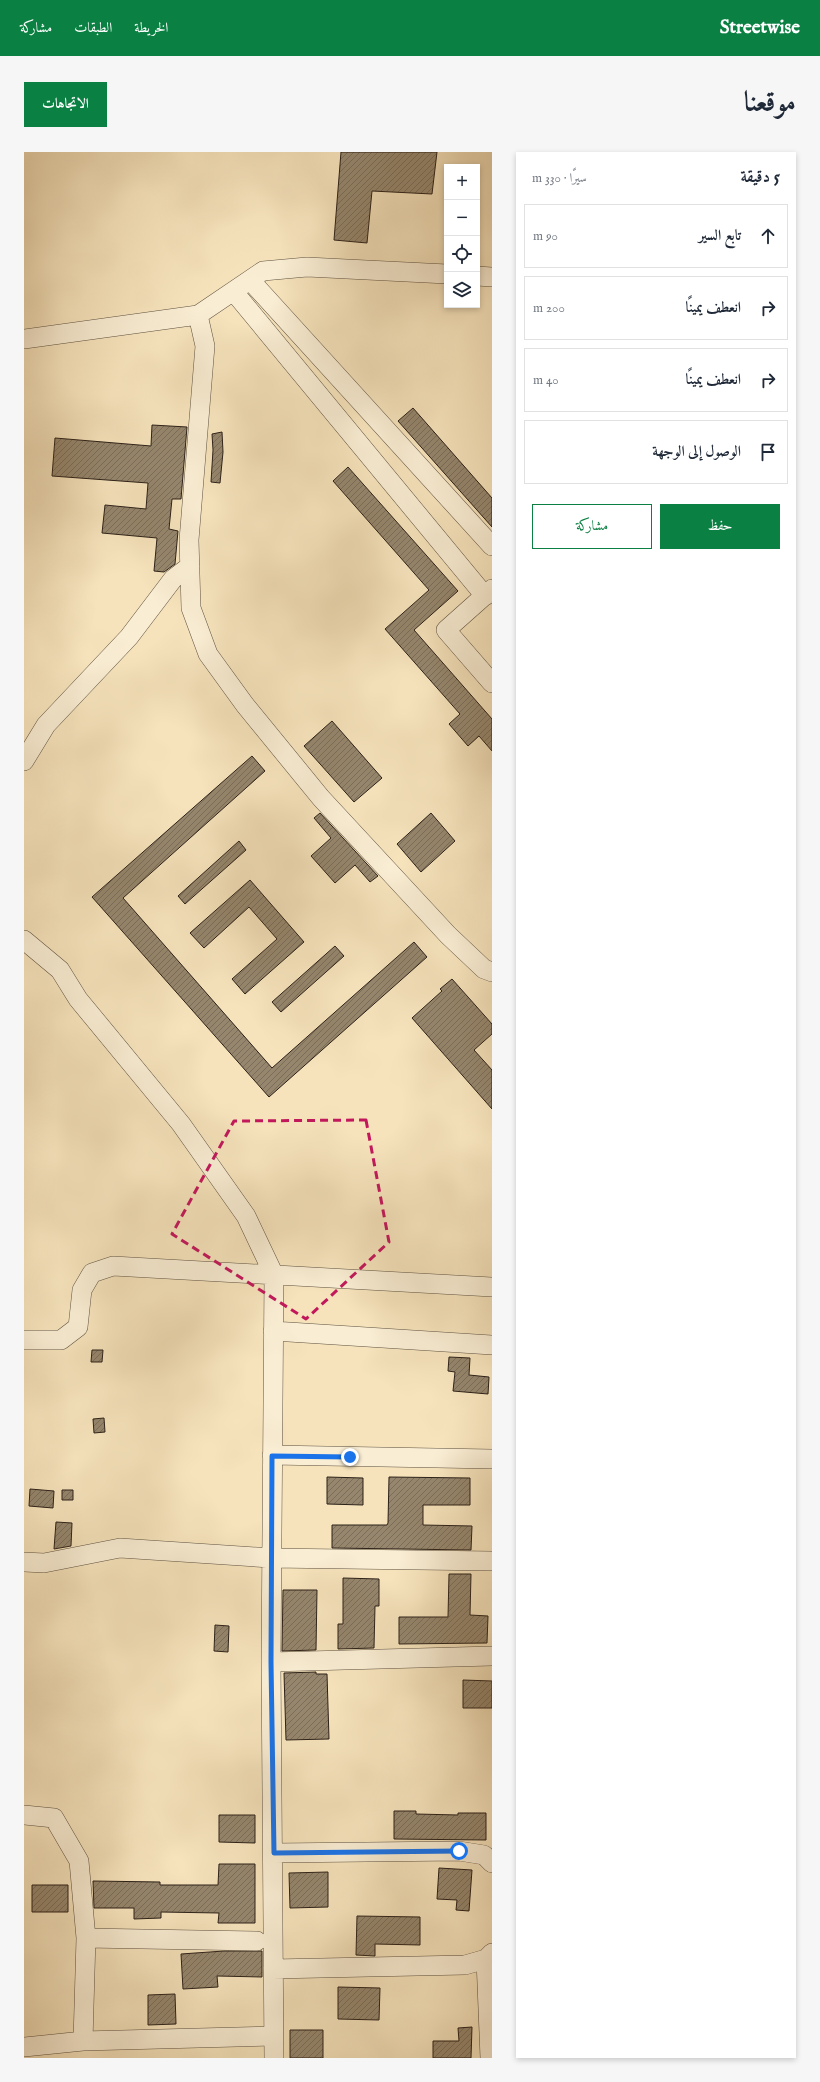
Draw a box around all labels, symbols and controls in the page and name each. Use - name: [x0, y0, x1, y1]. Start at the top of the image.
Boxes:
- text: Streetwise: [720, 16, 800, 40]
- text: مشاركة: [20, 19, 52, 37]
- text: الطبقات: [74, 19, 112, 37]
- text: الخريطة: [134, 19, 168, 37]
- button: الاتجاهات: [24, 82, 107, 127]
- text: موقعنا: [744, 86, 796, 121]
- map controls: [444, 164, 480, 308]
- button: +: [444, 164, 480, 200]
- text: 5 دقيقة: [740, 167, 780, 188]
- text: سيرًا · 330 m: [532, 170, 587, 187]
- button: −: [444, 200, 480, 236]
- icon: ahead: [757, 225, 779, 247]
- text: تابع السير: [699, 226, 741, 245]
- text: 90 m: [533, 228, 558, 245]
- button: locate: [444, 236, 480, 272]
- button: layers: [444, 272, 480, 308]
- icon: right: [757, 297, 779, 319]
- text: انعطف يمينًا: [685, 298, 741, 317]
- text: 200 m: [533, 300, 565, 317]
- icon: right: [757, 369, 779, 391]
- text: انعطف يمينًا: [685, 370, 741, 389]
- text: 40 m: [533, 372, 559, 389]
- icon: arrive: [757, 441, 779, 463]
- text: الوصول إلى الوجهة: [652, 442, 741, 461]
- button: مشاركة: [532, 504, 652, 549]
- button: حفظ: [660, 504, 780, 549]
- route end: [341, 1448, 359, 1466]
- route start: [450, 1842, 468, 1860]

